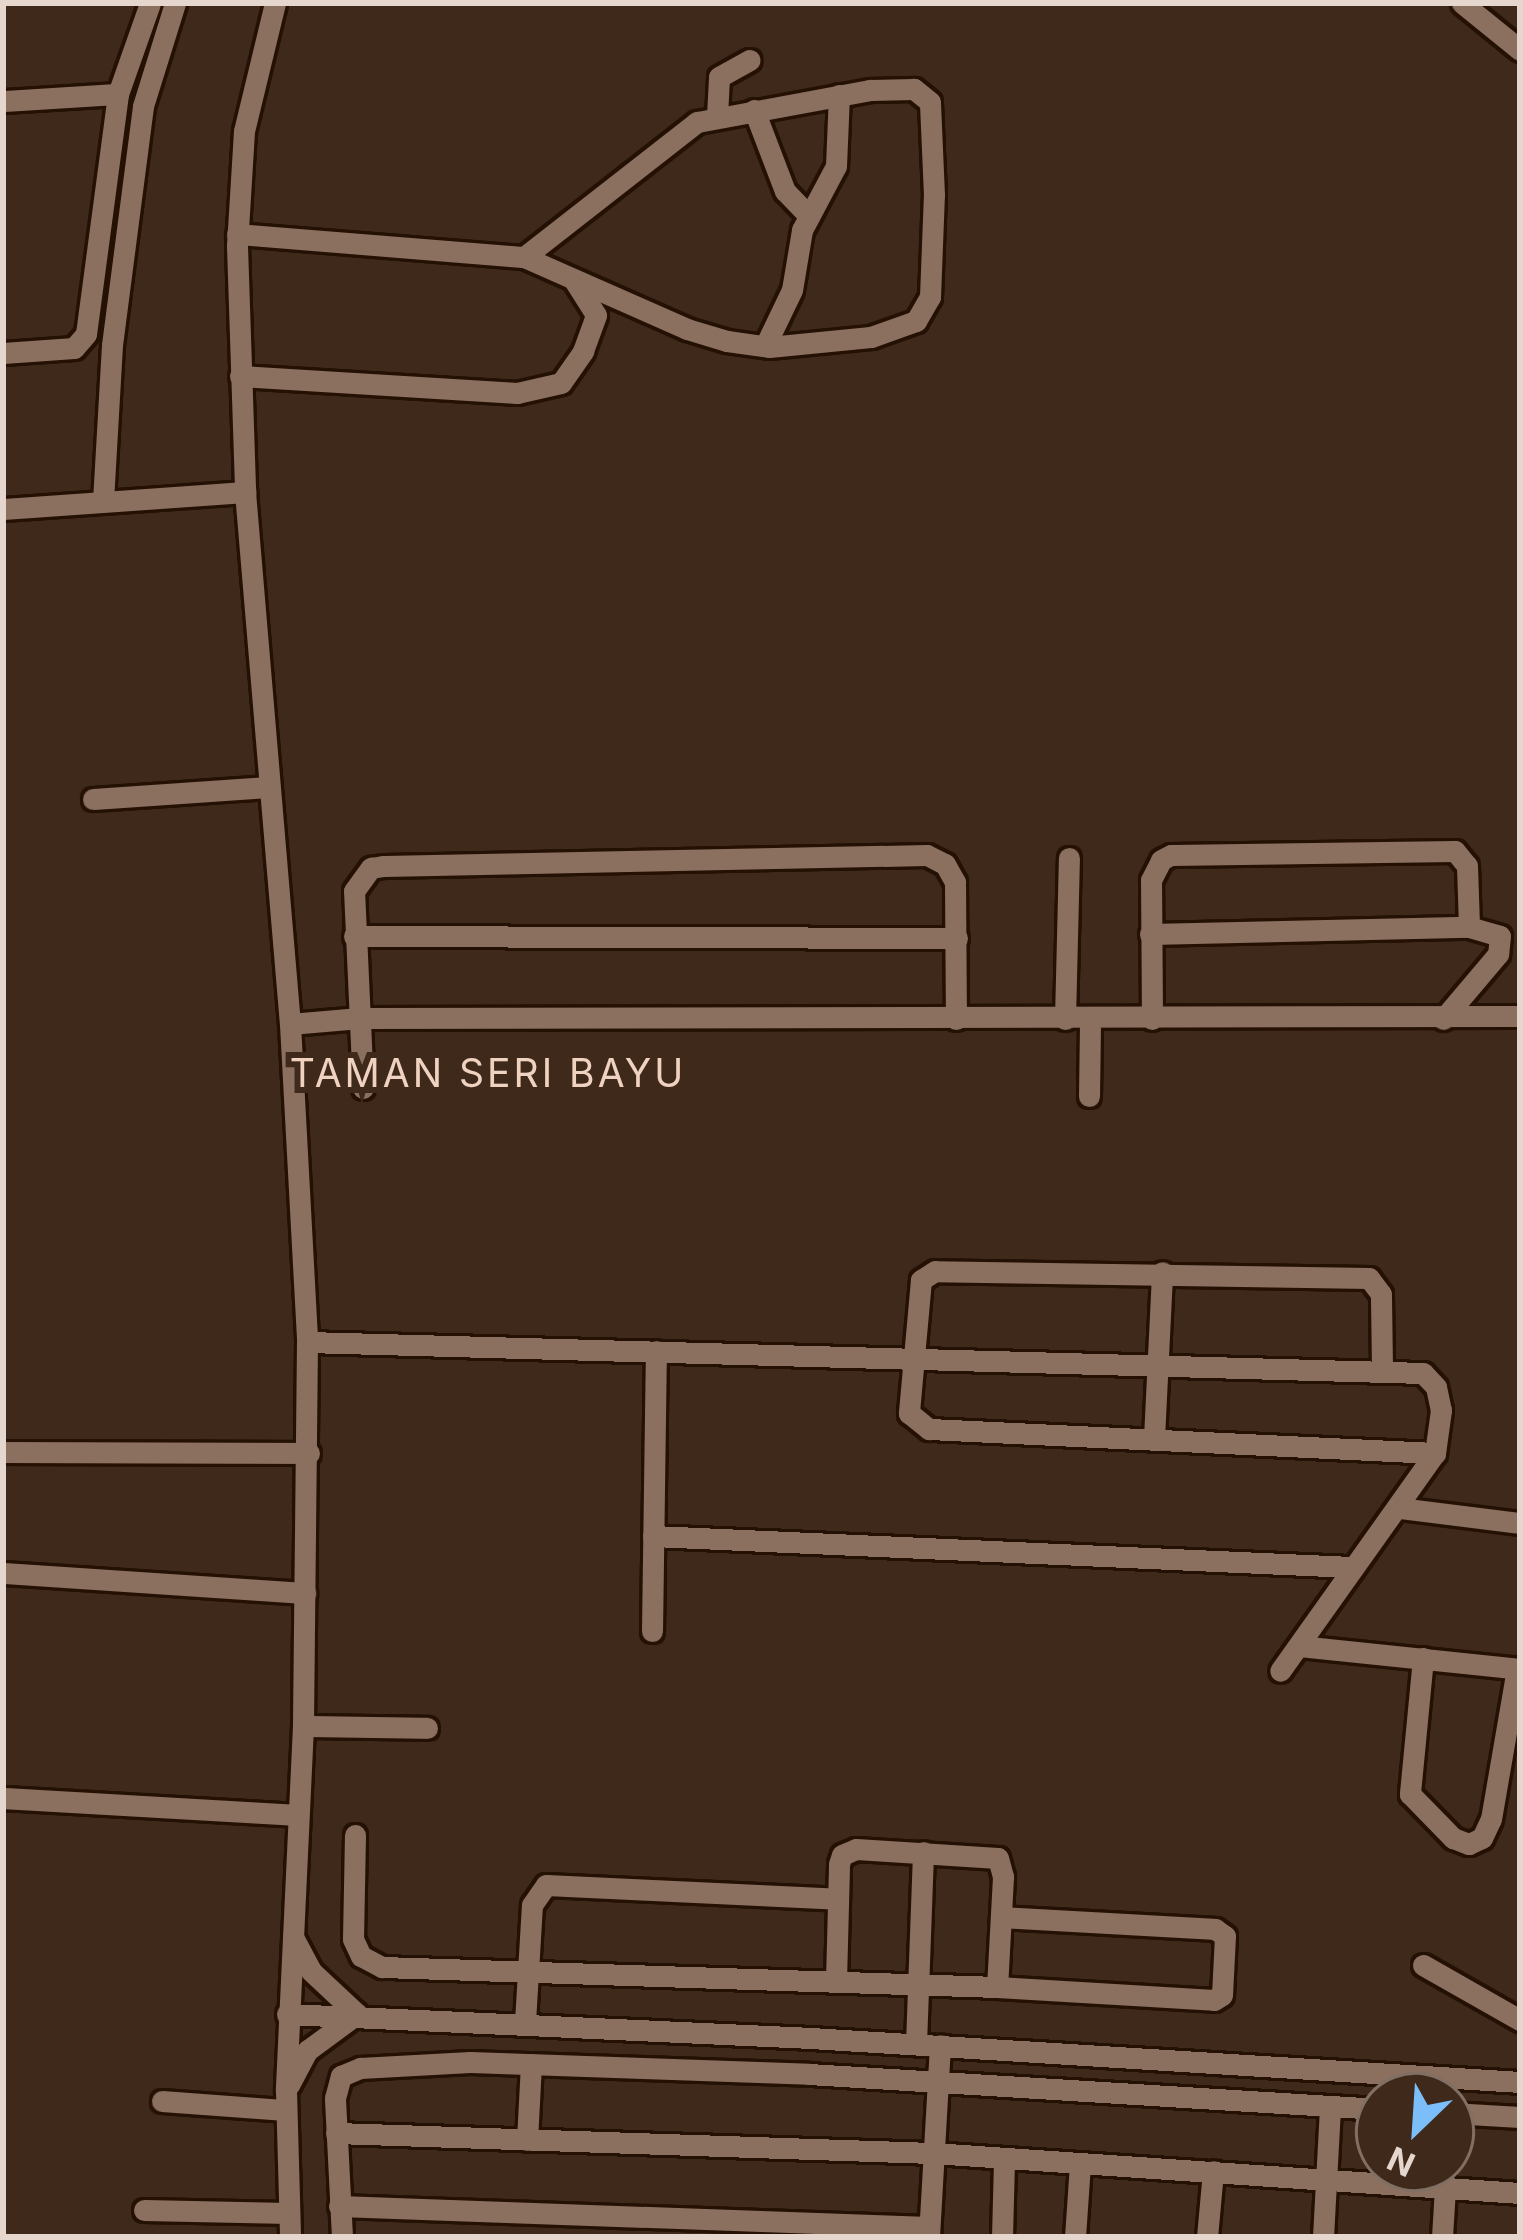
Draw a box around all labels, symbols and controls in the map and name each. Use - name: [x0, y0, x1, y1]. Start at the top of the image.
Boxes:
- district label: TAMAN SERI BAYU: [290, 1050, 686, 1096]
- north arrow: [1355, 2072, 1475, 2192]
- text: N: [1381, 2138, 1421, 2185]

